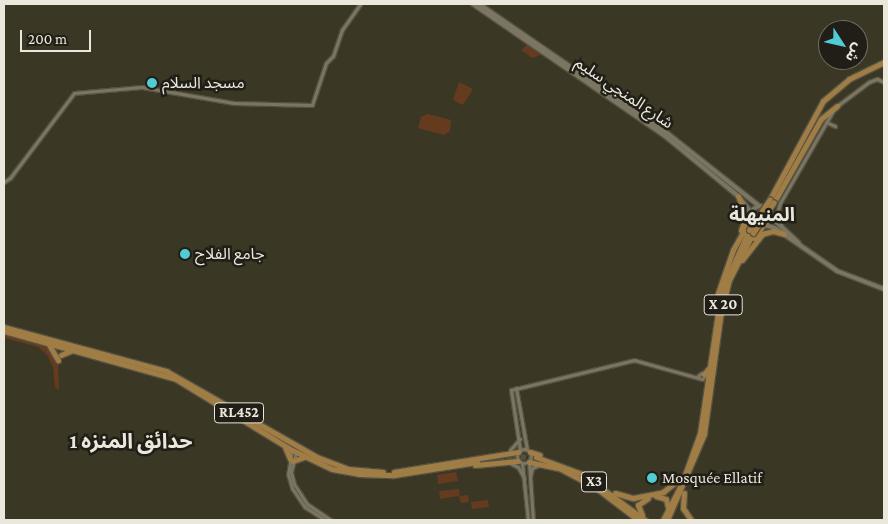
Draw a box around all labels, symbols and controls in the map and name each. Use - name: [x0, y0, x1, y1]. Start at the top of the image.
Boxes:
- scale bar: [22, 20, 94, 52]
- north arrow: [818, 20, 868, 70]
- text: 200 m: [28, 31, 67, 47]
- text: ش: [842, 41, 867, 65]
- street label: شارع المنجي سليم: [571, 53, 677, 133]
- place label: مسجد السلام: [162, 73, 245, 93]
- marker: مسجد السلام: [146, 77, 158, 89]
- district label: المنيهلة: [729, 204, 795, 226]
- place label: جامع الفلاح: [195, 244, 265, 264]
- marker: جامع الفلاح: [179, 248, 191, 260]
- road number: X 20: [703, 292, 743, 318]
- road number: RL452: [214, 400, 264, 426]
- district label: حدائق المنزه 1: [69, 428, 193, 454]
- place label: Mosquée Ellatif: [662, 468, 762, 488]
- road number: X3: [580, 470, 608, 494]
- marker: Mosquée Ellatif: [646, 472, 658, 484]

